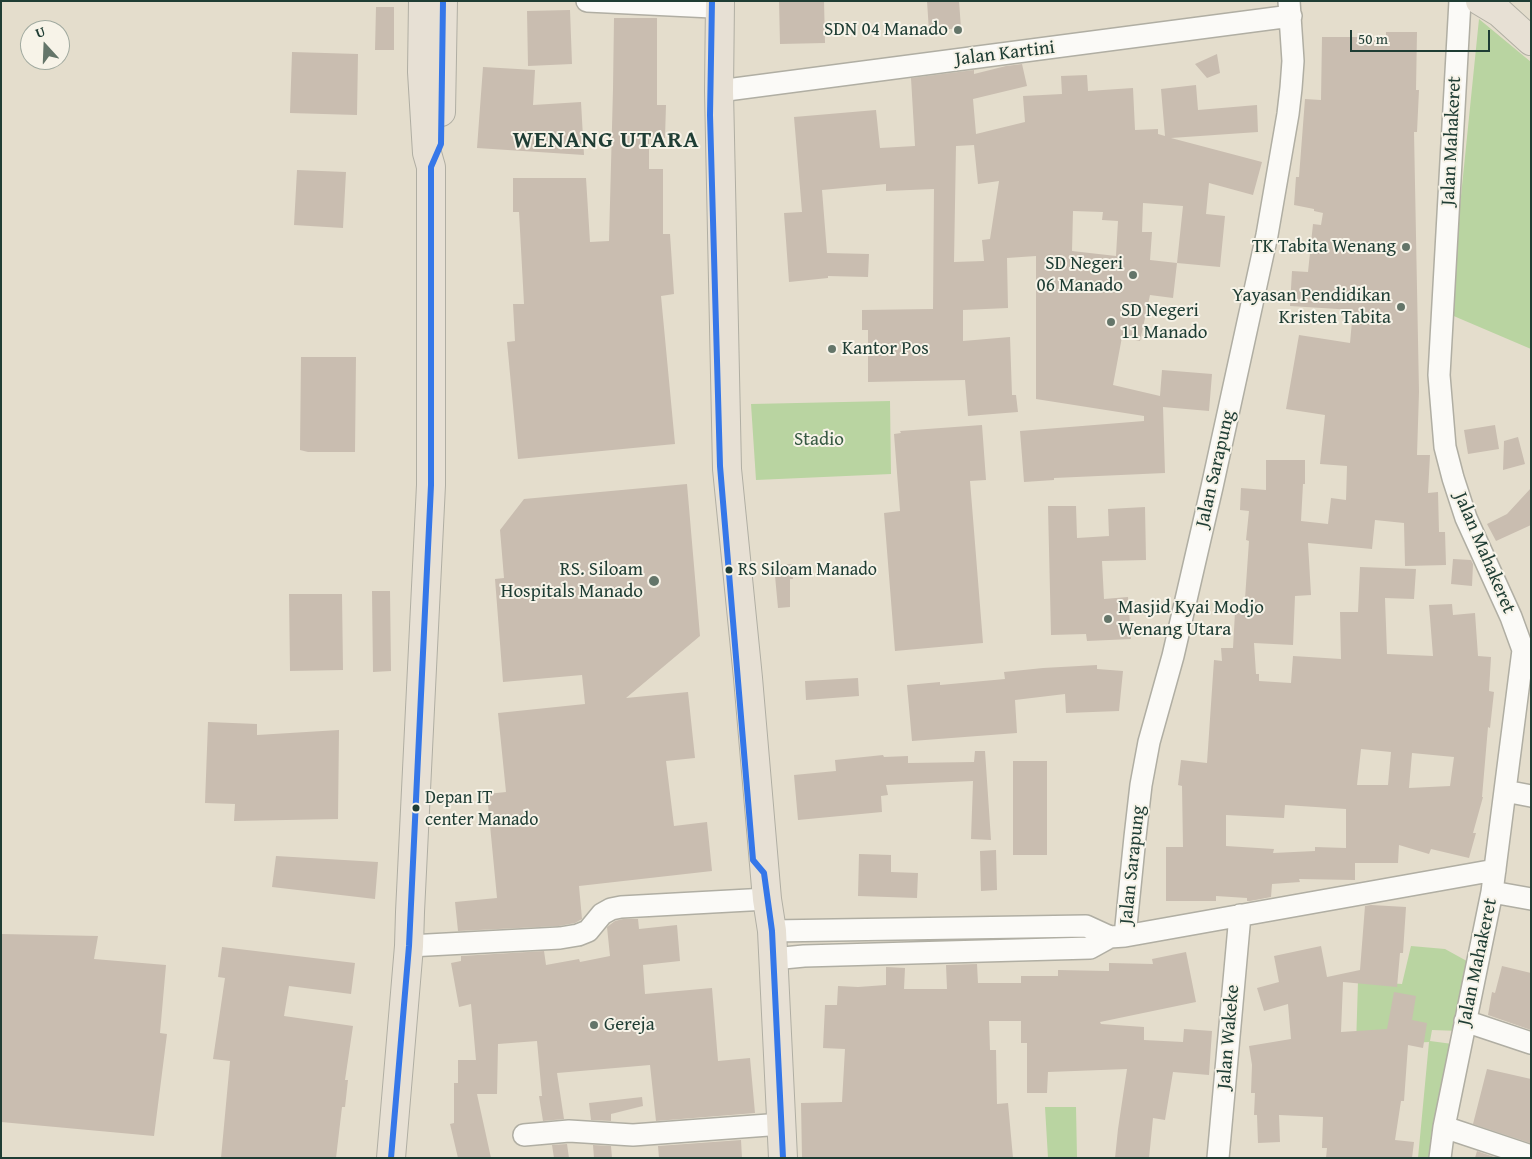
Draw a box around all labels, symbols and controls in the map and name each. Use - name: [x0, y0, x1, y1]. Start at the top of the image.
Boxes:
- place label: SDN 04 Manado: [824, 19, 948, 41]
- north arrow: [20, 20, 70, 70]
- scale bar: [1352, 20, 1492, 52]
- text: U: [32, 21, 48, 43]
- marker: SDN 04 Manado: [952, 24, 964, 36]
- text: 50 m: [1358, 28, 1388, 49]
- street label: Jalan Kartini: [954, 37, 1056, 71]
- street label: Jalan Mahakeret: [1437, 76, 1467, 206]
- district label: WENANG UTARA: [511, 127, 701, 155]
- place label: TK Tabita Wenang: [1252, 236, 1396, 258]
- marker: TK Tabita Wenang: [1400, 241, 1412, 253]
- place label: SD Negeri 06 Manado: [1036, 253, 1123, 297]
- marker: SD Negeri 06 Manado: [1127, 269, 1139, 281]
- place label: Yayasan Pendidikan Kristen Tabita: [1232, 285, 1391, 329]
- place label: SD Negeri 11 Manado: [1121, 300, 1208, 344]
- marker: Yayasan Pendidikan Kristen Tabita: [1395, 301, 1407, 313]
- marker: SD Negeri 11 Manado: [1105, 316, 1117, 328]
- place label: Kantor Pos: [842, 338, 929, 360]
- marker: Kantor Pos: [826, 343, 838, 355]
- street label: Jalan Sarapung: [1191, 408, 1241, 530]
- park label: Stadio: [794, 429, 844, 451]
- street label: Jalan Mahakeret: [1448, 489, 1520, 617]
- place label: RS. Siloam Hospitals Manado: [501, 559, 643, 603]
- place label: RS Siloam Manado: [738, 559, 877, 581]
- marker: RS Siloam Manado: [724, 565, 734, 575]
- marker: RS. Siloam Hospitals Manado: [647, 574, 661, 588]
- place label: Masjid Kyai Modjo Wenang Utara: [1118, 597, 1264, 641]
- marker: Masjid Kyai Modjo Wenang Utara: [1102, 613, 1114, 625]
- place label: Depan IT center Manado: [425, 787, 538, 830]
- marker: Depan IT center Manado: [411, 803, 421, 813]
- street label: Jalan Sarapung: [1115, 804, 1151, 926]
- street label: Jalan Mahakeret: [1453, 896, 1503, 1028]
- street label: Jalan Wakeke: [1213, 984, 1245, 1090]
- place label: Gereja: [604, 1014, 655, 1036]
- marker: Gereja: [588, 1019, 600, 1031]

